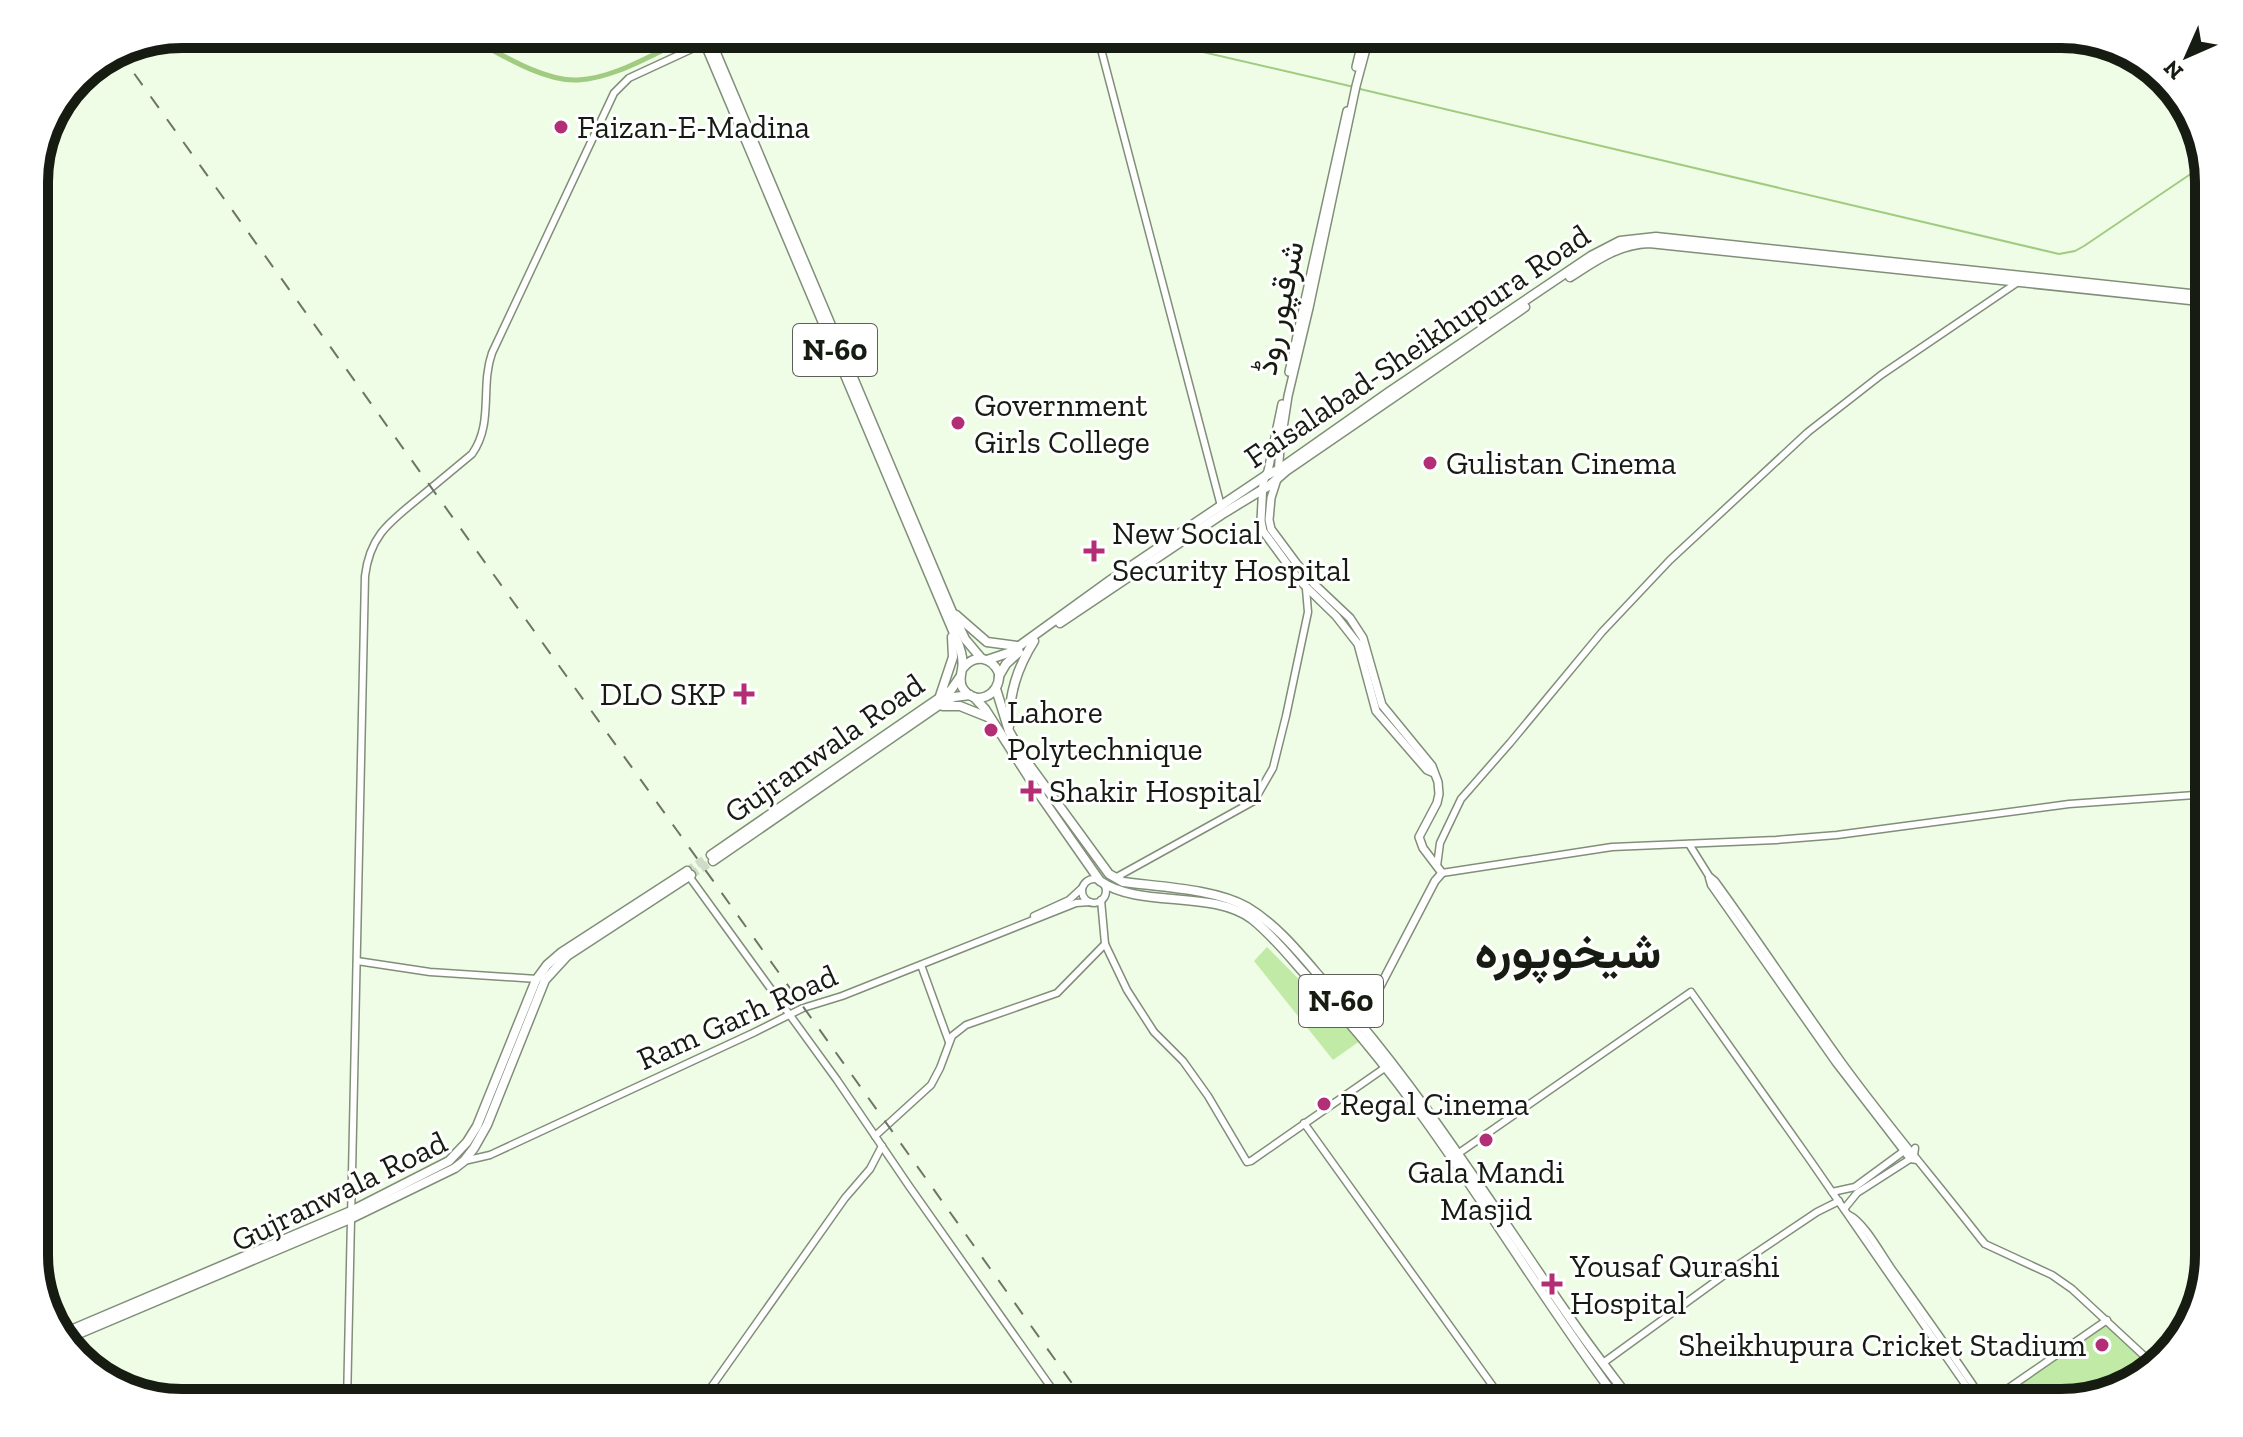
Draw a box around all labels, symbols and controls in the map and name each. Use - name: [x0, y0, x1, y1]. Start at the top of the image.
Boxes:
- north arrow: [2147, 16, 2227, 96]
- text: N: [2158, 54, 2189, 85]
- place label: Faizan-E-Madina: [577, 108, 810, 146]
- marker: Faizan-E-Madina: [552, 118, 570, 136]
- street label: Faisalabad-Sheikhupura Road: [1237, 216, 1597, 476]
- street label: شرقپور روڈ: [1246, 238, 1315, 379]
- road number: N-60: [793, 324, 877, 376]
- place label: Government Girls College: [974, 386, 1150, 461]
- marker: Government Girls College: [949, 414, 967, 432]
- place label: Gulistan Cinema: [1446, 444, 1677, 482]
- marker: Gulistan Cinema: [1421, 454, 1439, 472]
- place label: New Social Security Hospital: [1112, 514, 1350, 589]
- marker: New Social Security Hospital: [1083, 540, 1105, 562]
- street label: Gujranwala Road: [717, 665, 931, 831]
- place label: DLO SKP: [600, 675, 726, 713]
- marker: DLO SKP: [733, 683, 755, 705]
- place label: Lahore Polytechnique: [1007, 693, 1203, 768]
- marker: Lahore Polytechnique: [982, 721, 1000, 739]
- place label: Shakir Hospital: [1049, 772, 1261, 810]
- marker: Shakir Hospital: [1020, 780, 1042, 802]
- district label: شیخوپورہ: [1475, 923, 1661, 984]
- street label: Ram Garh Road: [631, 956, 843, 1078]
- road number: N-60: [1299, 975, 1383, 1027]
- place label: Regal Cinema: [1340, 1085, 1529, 1123]
- marker: Regal Cinema: [1315, 1095, 1333, 1113]
- street label: Gujranwala Road: [225, 1122, 453, 1260]
- marker: Gala Mandi Masjid: [1477, 1131, 1495, 1149]
- place label: Gala Mandi Masjid: [1407, 1153, 1565, 1228]
- place label: Yousaf Qurashi Hospital: [1569, 1247, 1780, 1322]
- marker: Yousaf Qurashi Hospital: [1541, 1273, 1563, 1295]
- place label: Sheikhupura Cricket Stadium: [1678, 1326, 2086, 1364]
- marker: Sheikhupura Cricket Stadium: [2093, 1336, 2111, 1354]

